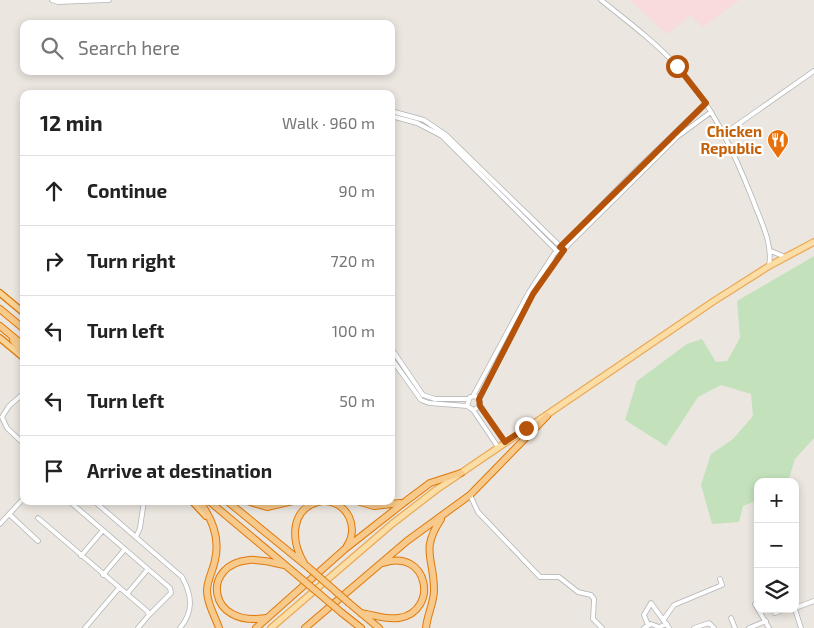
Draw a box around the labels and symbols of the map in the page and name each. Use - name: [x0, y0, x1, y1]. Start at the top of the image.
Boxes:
- route start: [666, 55, 689, 78]
- place label: Chicken Republic: [700, 122, 762, 157]
- restaurant icon: Chicken Republic: [766, 128, 790, 159]
- route end: [515, 417, 538, 440]

